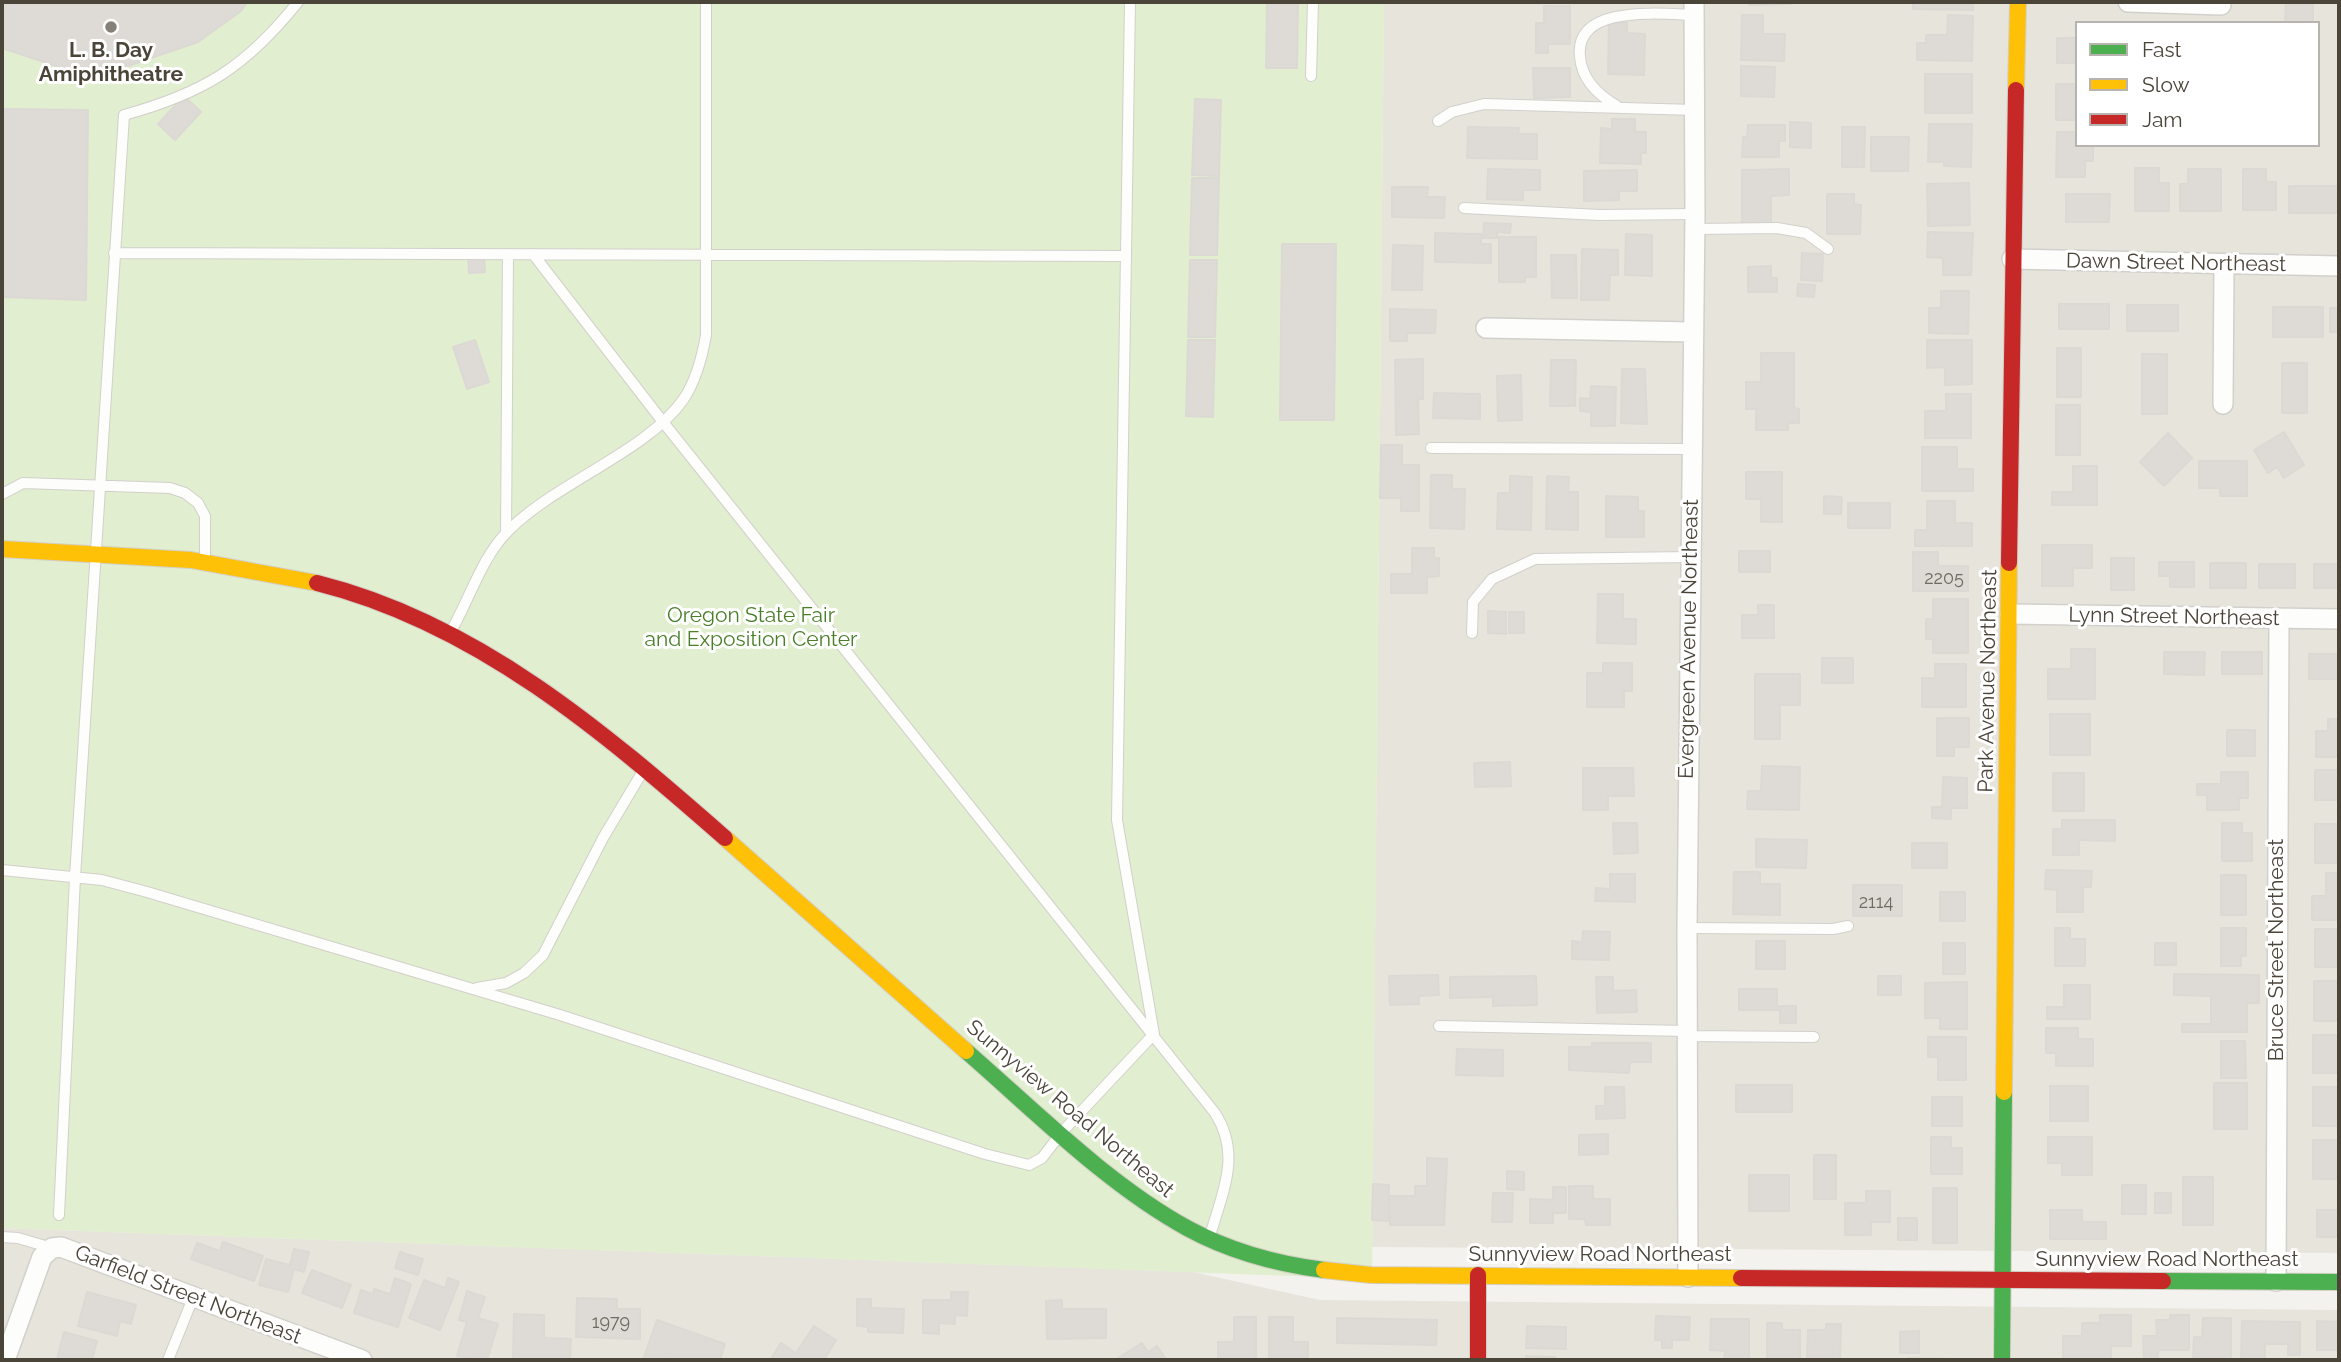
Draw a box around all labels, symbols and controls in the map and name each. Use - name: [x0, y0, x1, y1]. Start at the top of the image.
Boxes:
- marker: L. B. Day Amiphitheatre: [103, 19, 119, 35]
- legend: [2075, 21, 2320, 147]
- text: Fast: [2142, 37, 2182, 62]
- place label: L. B. Day Amiphitheatre: [39, 38, 183, 88]
- text: Slow: [2142, 72, 2190, 97]
- text: Jam: [2142, 107, 2183, 132]
- street label: Dawn Street Northeast: [2066, 248, 2286, 278]
- street label: Evergreen Avenue Northeast: [1674, 499, 1704, 779]
- house number: 2205: [1924, 568, 1964, 590]
- street label: Park Avenue Northeast: [1973, 569, 2003, 793]
- park label: Oregon State Fair and Exposition Center: [645, 603, 857, 653]
- street label: Lynn Street Northeast: [2068, 603, 2280, 631]
- street label: Bruce Street Northeast: [2264, 839, 2290, 1061]
- house number: 2114: [1859, 892, 1893, 914]
- street label: Sunnyview Road Northeast: [961, 1015, 1179, 1203]
- street label: Garfield Street Northeast: [71, 1240, 305, 1350]
- street label: Sunnyview Road Northeast: [1469, 1242, 1731, 1268]
- street label: Sunnyview Road Northeast: [2036, 1247, 2298, 1273]
- house number: 1979: [592, 1312, 630, 1334]

